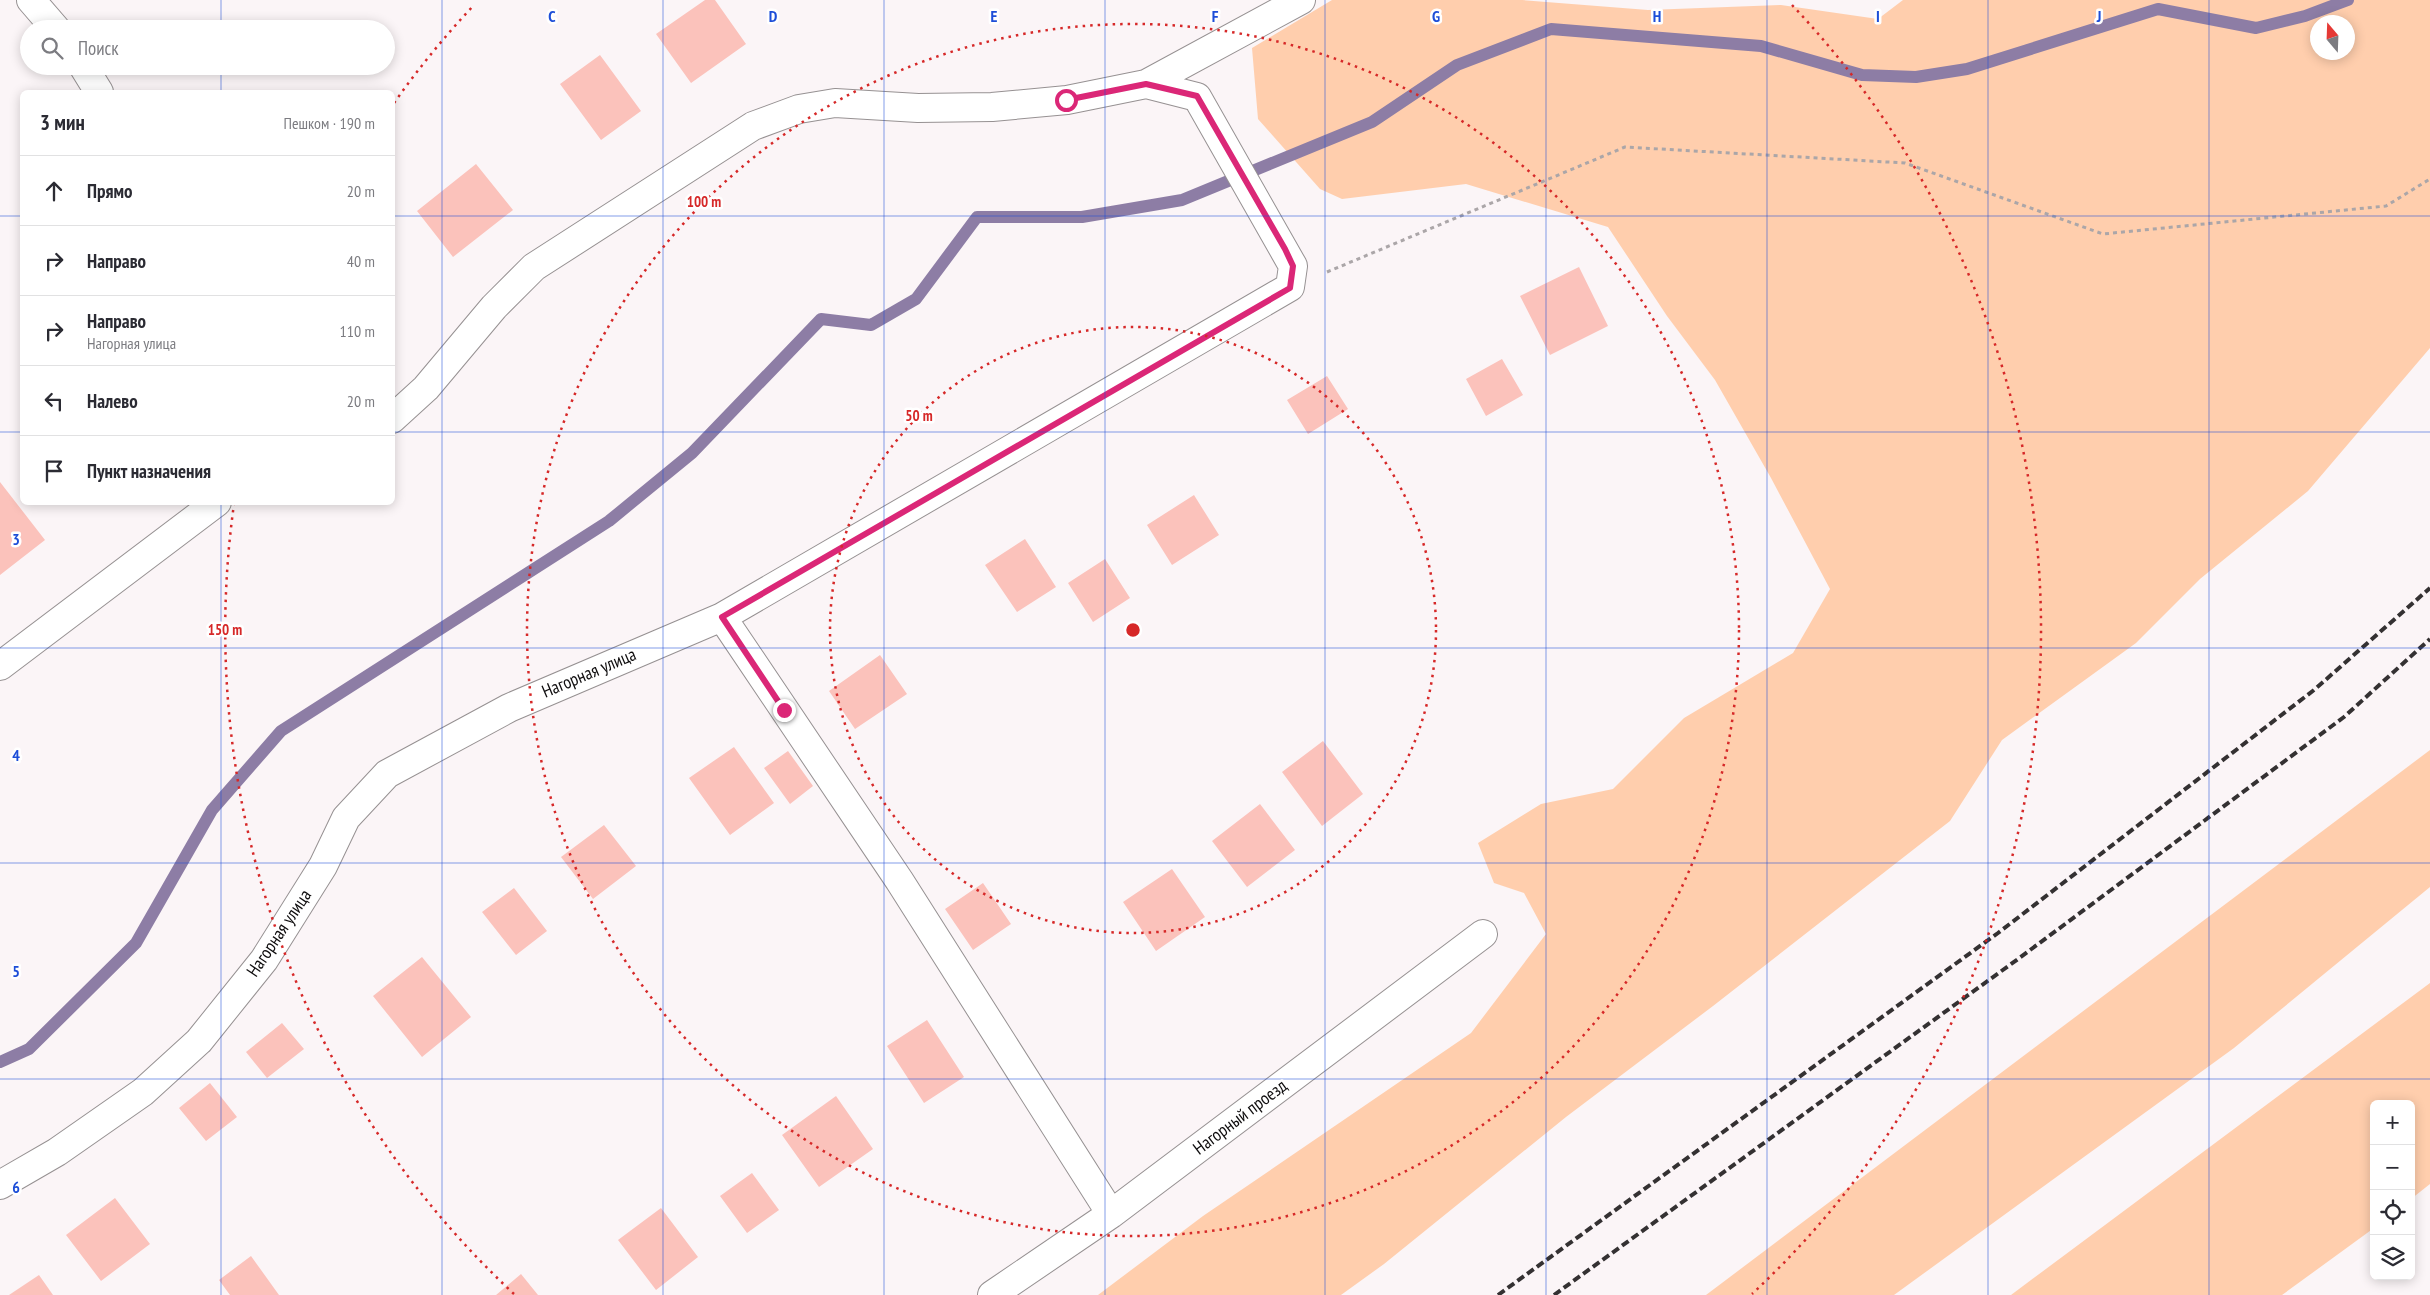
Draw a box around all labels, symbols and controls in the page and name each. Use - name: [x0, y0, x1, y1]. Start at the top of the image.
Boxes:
- text: C: [548, 6, 556, 26]
- text: D: [769, 6, 778, 26]
- text: E: [991, 6, 998, 26]
- text: F: [1212, 6, 1219, 26]
- text: G: [1432, 6, 1440, 26]
- text: H: [1653, 6, 1661, 26]
- text: I: [1876, 6, 1880, 26]
- text: J: [2096, 6, 2101, 26]
- north arrow: [2310, 15, 2355, 60]
- search box: [20, 20, 395, 75]
- icon: search: [38, 34, 66, 62]
- text: Поиск: [78, 36, 119, 60]
- route start: [1055, 89, 1078, 112]
- text: 3 мин: [40, 109, 85, 136]
- text: Пешком · 190 m: [284, 113, 375, 133]
- icon: ahead: [40, 177, 68, 205]
- text: Прямо: [87, 179, 132, 203]
- text: 20 m: [347, 181, 375, 201]
- text: 100 m: [687, 192, 721, 211]
- icon: right: [40, 247, 68, 275]
- text: Направо: [87, 249, 146, 273]
- text: 40 m: [347, 251, 375, 271]
- text: Направо: [87, 309, 146, 333]
- icon: right: [40, 317, 68, 345]
- text: 110 m: [340, 321, 375, 341]
- text: Нагорная улица: [87, 333, 176, 353]
- icon: left: [40, 387, 68, 415]
- text: Налево: [87, 389, 138, 413]
- text: 20 m: [347, 391, 375, 411]
- text: 50 m: [905, 406, 933, 425]
- icon: arrive: [40, 457, 68, 485]
- text: Пункт назначения: [87, 459, 211, 483]
- text: 3: [12, 529, 20, 549]
- text: 150 m: [208, 620, 242, 639]
- centre of rings: [1124, 621, 1142, 639]
- street label: Нагорная улица: [538, 642, 639, 703]
- route end: [773, 699, 796, 722]
- text: 4: [12, 745, 20, 765]
- street label: Нагорная улица: [241, 885, 316, 981]
- text: 5: [12, 961, 20, 981]
- street label: Нагорный проезд: [1188, 1074, 1291, 1159]
- map controls: [2370, 1100, 2415, 1280]
- button: +: [2370, 1100, 2415, 1145]
- button: −: [2370, 1145, 2415, 1190]
- text: 6: [12, 1177, 20, 1197]
- button: locate: [2370, 1190, 2415, 1235]
- button: layers: [2370, 1235, 2415, 1280]

